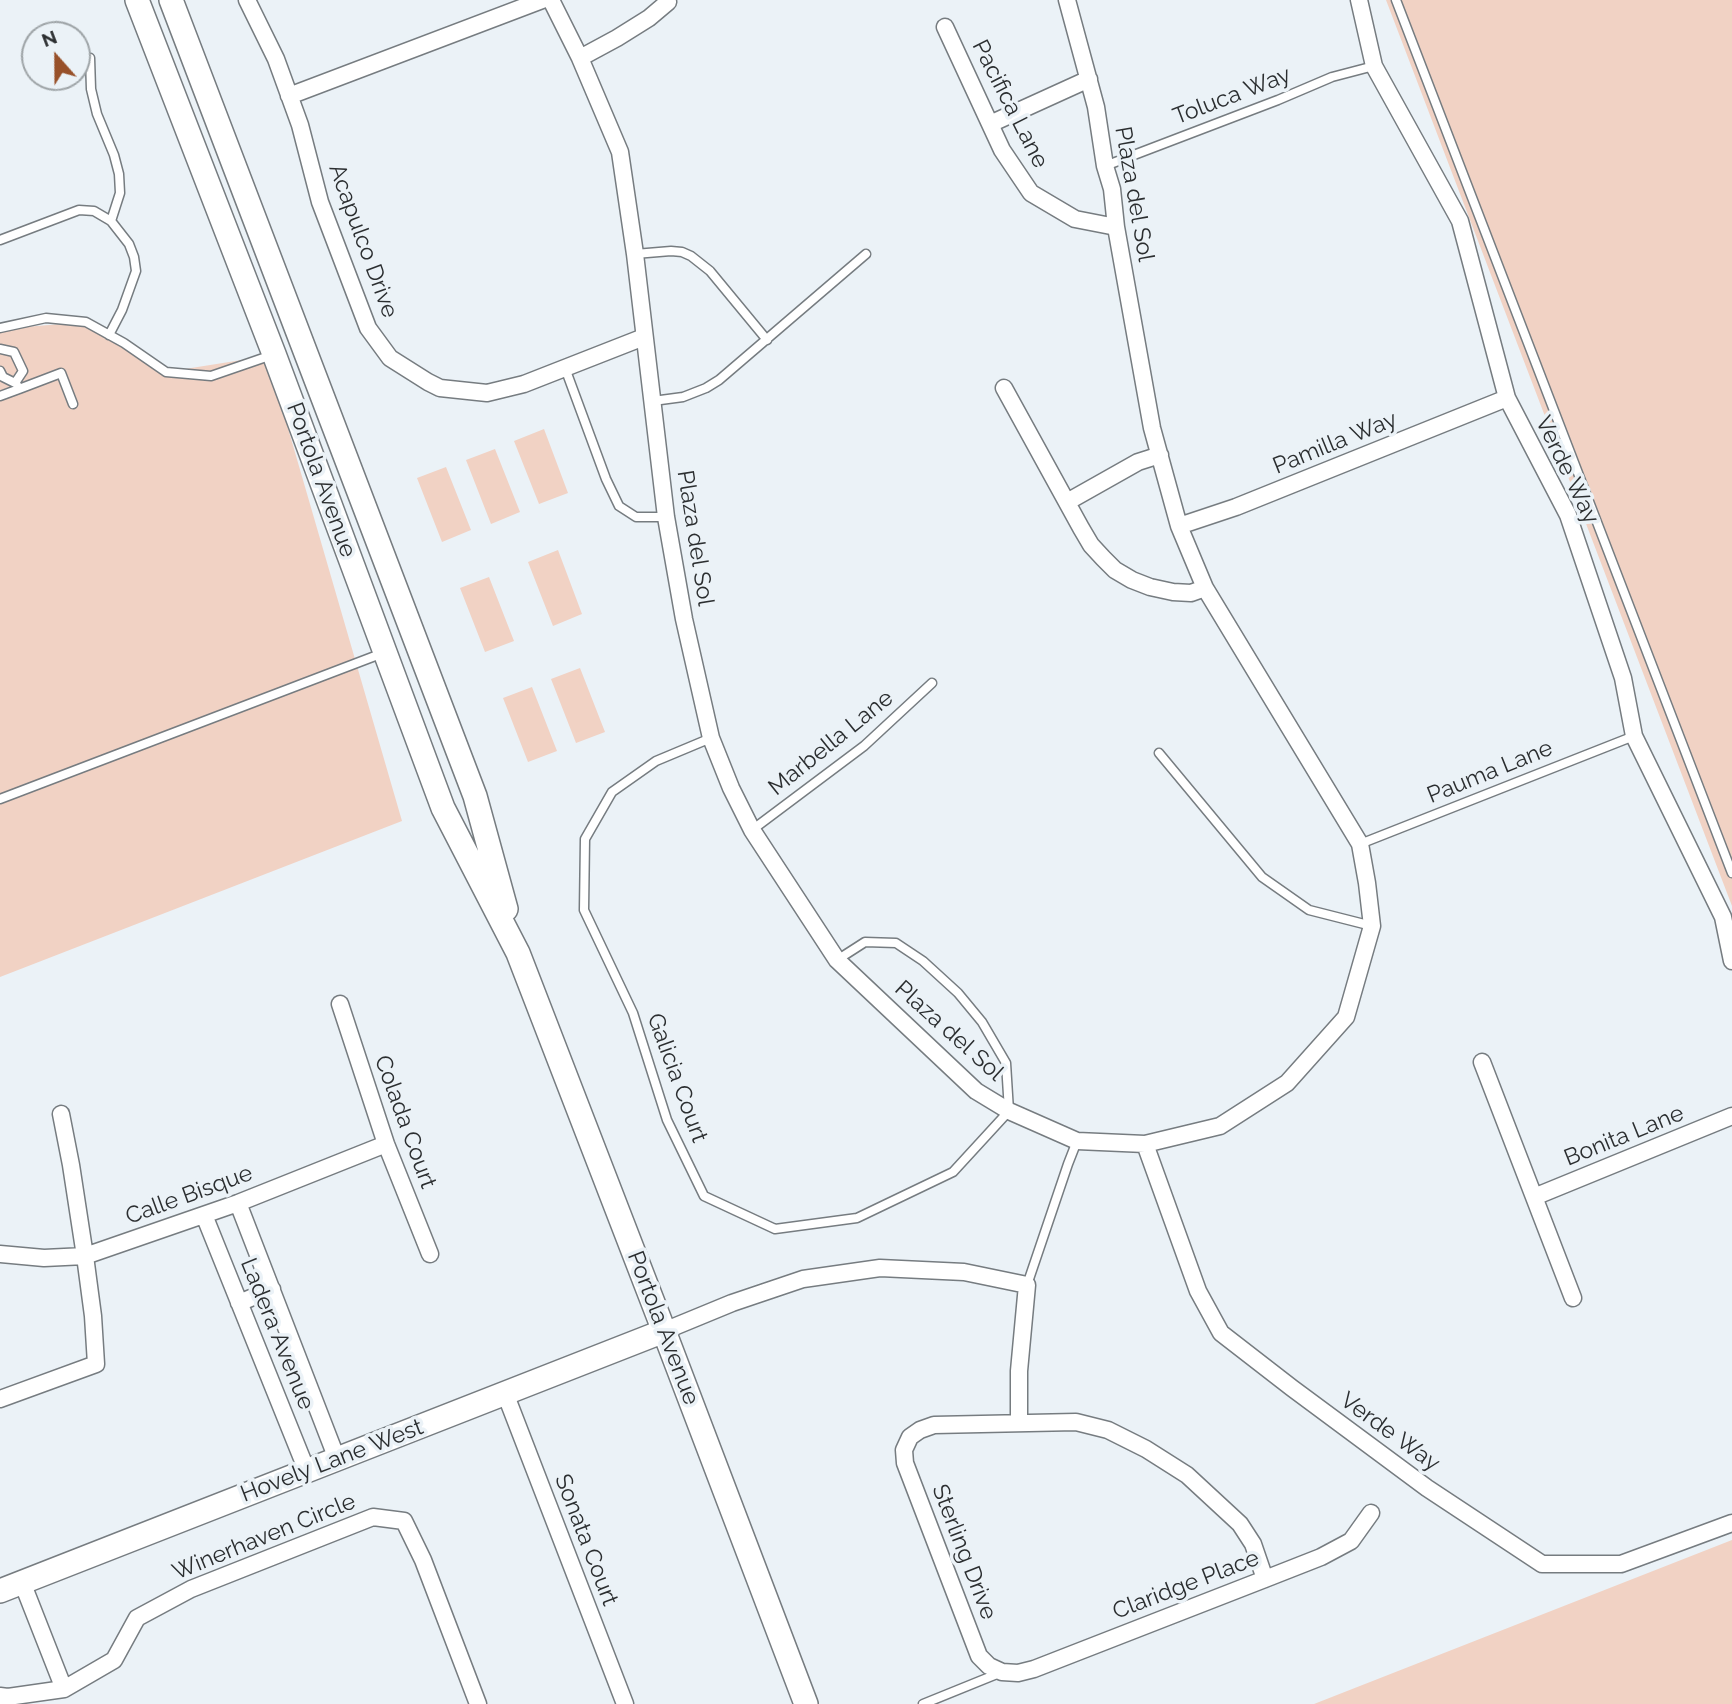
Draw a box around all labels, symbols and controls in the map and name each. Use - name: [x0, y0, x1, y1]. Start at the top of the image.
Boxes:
- north arrow: [21, 21, 91, 91]
- text: N: [38, 25, 60, 51]
- street label: Pacifica Lane: [966, 35, 1054, 173]
- street label: Toluca Way: [1169, 61, 1295, 131]
- street label: Plaza del Sol: [1109, 124, 1159, 264]
- street label: Acapulco Drive: [322, 160, 404, 322]
- street label: Portola Avenue: [280, 399, 362, 561]
- street label: Pamilla Way: [1269, 406, 1401, 480]
- street label: Verde Way: [1529, 412, 1605, 528]
- street label: Plaza del Sol: [671, 468, 719, 608]
- street label: Marbella Lane: [763, 684, 899, 802]
- street label: Pauma Lane: [1423, 734, 1557, 810]
- street label: Plaza del Sol: [889, 975, 1009, 1087]
- street label: Galicia Court: [641, 1010, 713, 1146]
- street label: Colada Court: [368, 1052, 442, 1192]
- street label: Bonita Lane: [1560, 1100, 1688, 1172]
- street label: Calle Bisque: [122, 1159, 256, 1231]
- street label: Portola Avenue: [621, 1247, 705, 1409]
- street label: Ladera Avenue: [234, 1254, 320, 1414]
- street label: Verde Way: [1335, 1387, 1445, 1477]
- street label: Hovely Lane West: [237, 1414, 427, 1508]
- street label: Sonata Court: [548, 1470, 624, 1610]
- street label: Sterling Drive: [926, 1481, 1002, 1623]
- street label: Winerhaven Circle: [168, 1488, 360, 1586]
- street label: Claridge Place: [1109, 1544, 1263, 1626]

